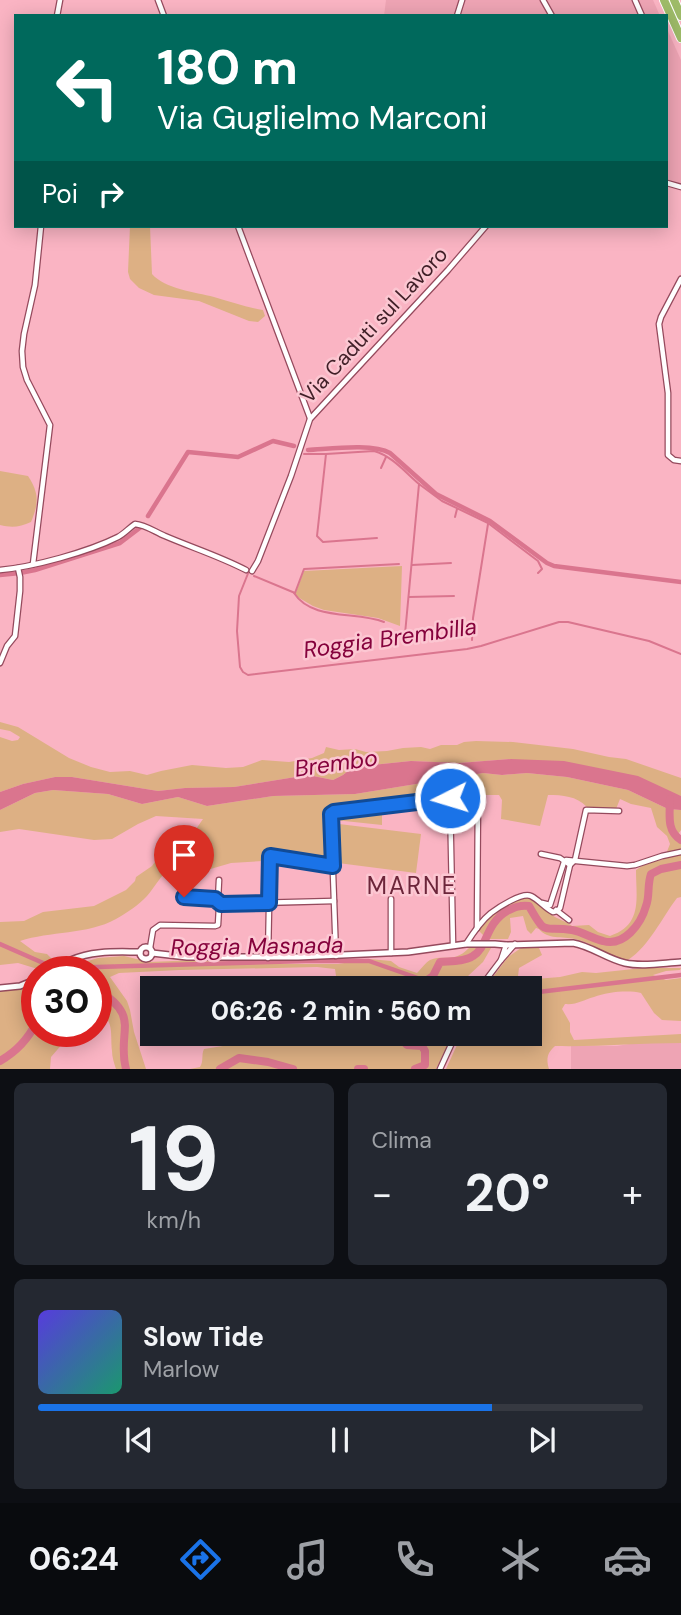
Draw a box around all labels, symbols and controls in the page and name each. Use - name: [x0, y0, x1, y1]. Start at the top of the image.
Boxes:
- text: 180 m: [157, 35, 298, 99]
- icon: left: [42, 42, 133, 133]
- text: Via Guglielmo Marconi: [157, 97, 487, 139]
- icon: right: [92, 175, 130, 213]
- text: Poi: [42, 177, 78, 211]
- street label: Via Caduti sul Lavoro: [294, 241, 454, 409]
- water label: Roggia Brembilla: [301, 611, 479, 665]
- water label: Brembo: [293, 742, 379, 784]
- position arrow: [413, 761, 487, 835]
- pin: [154, 825, 214, 897]
- icon: arrive: [165, 836, 203, 874]
- district label: MARNE: [367, 870, 457, 901]
- water label: Roggia Masnada: [170, 929, 344, 963]
- speed limit sign: 30: [21, 956, 112, 1047]
- text: 06:26 · 2 min · 560 m: [211, 994, 471, 1028]
- text: 19: [128, 1100, 219, 1218]
- text: Clima: [372, 1125, 432, 1155]
- text: 20°: [465, 1159, 550, 1227]
- text: −: [372, 1169, 392, 1219]
- text: +: [622, 1169, 643, 1219]
- text: km/h: [147, 1205, 201, 1235]
- text: Slow Tide: [143, 1320, 264, 1354]
- text: Marlow: [143, 1354, 219, 1384]
- icon: previous: [120, 1421, 158, 1459]
- icon: pause: [321, 1421, 359, 1459]
- icon: next: [523, 1421, 561, 1459]
- icon: directions: [176, 1535, 225, 1584]
- icon: music: [283, 1535, 332, 1584]
- icon: phone: [390, 1535, 439, 1584]
- icon: climate: [496, 1535, 545, 1584]
- icon: car: [603, 1535, 652, 1584]
- text: 06:24: [29, 1538, 119, 1580]

